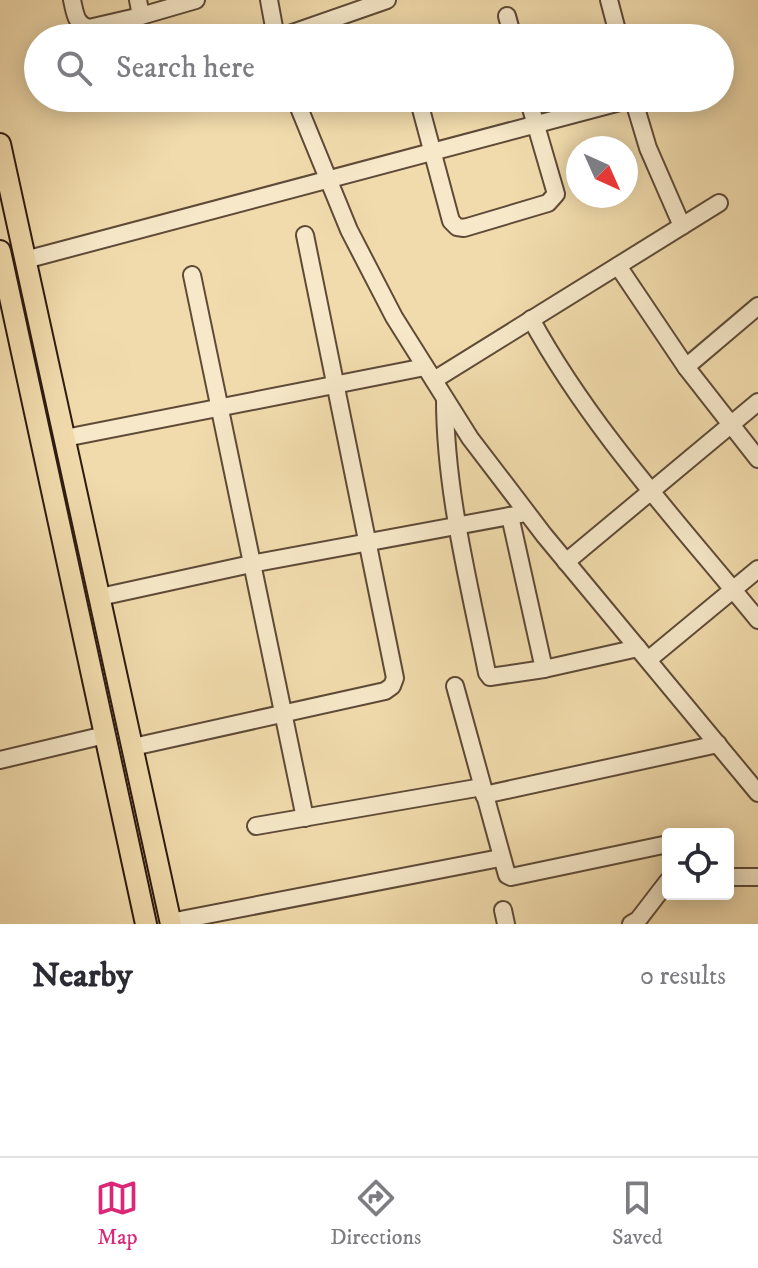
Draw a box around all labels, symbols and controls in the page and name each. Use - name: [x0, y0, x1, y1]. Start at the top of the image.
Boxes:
- search box: [24, 24, 734, 112]
- icon: search: [52, 46, 96, 90]
- text: Search here: [116, 50, 255, 87]
- north arrow: [566, 136, 638, 208]
- map controls: [662, 828, 734, 900]
- button: locate: [662, 828, 734, 900]
- text: Nearby: [32, 955, 133, 997]
- text: 0 results: [640, 960, 726, 993]
- tab: Map: [95, 1176, 139, 1251]
- tab: Directions: [330, 1176, 421, 1251]
- tab: Saved: [612, 1176, 663, 1251]

